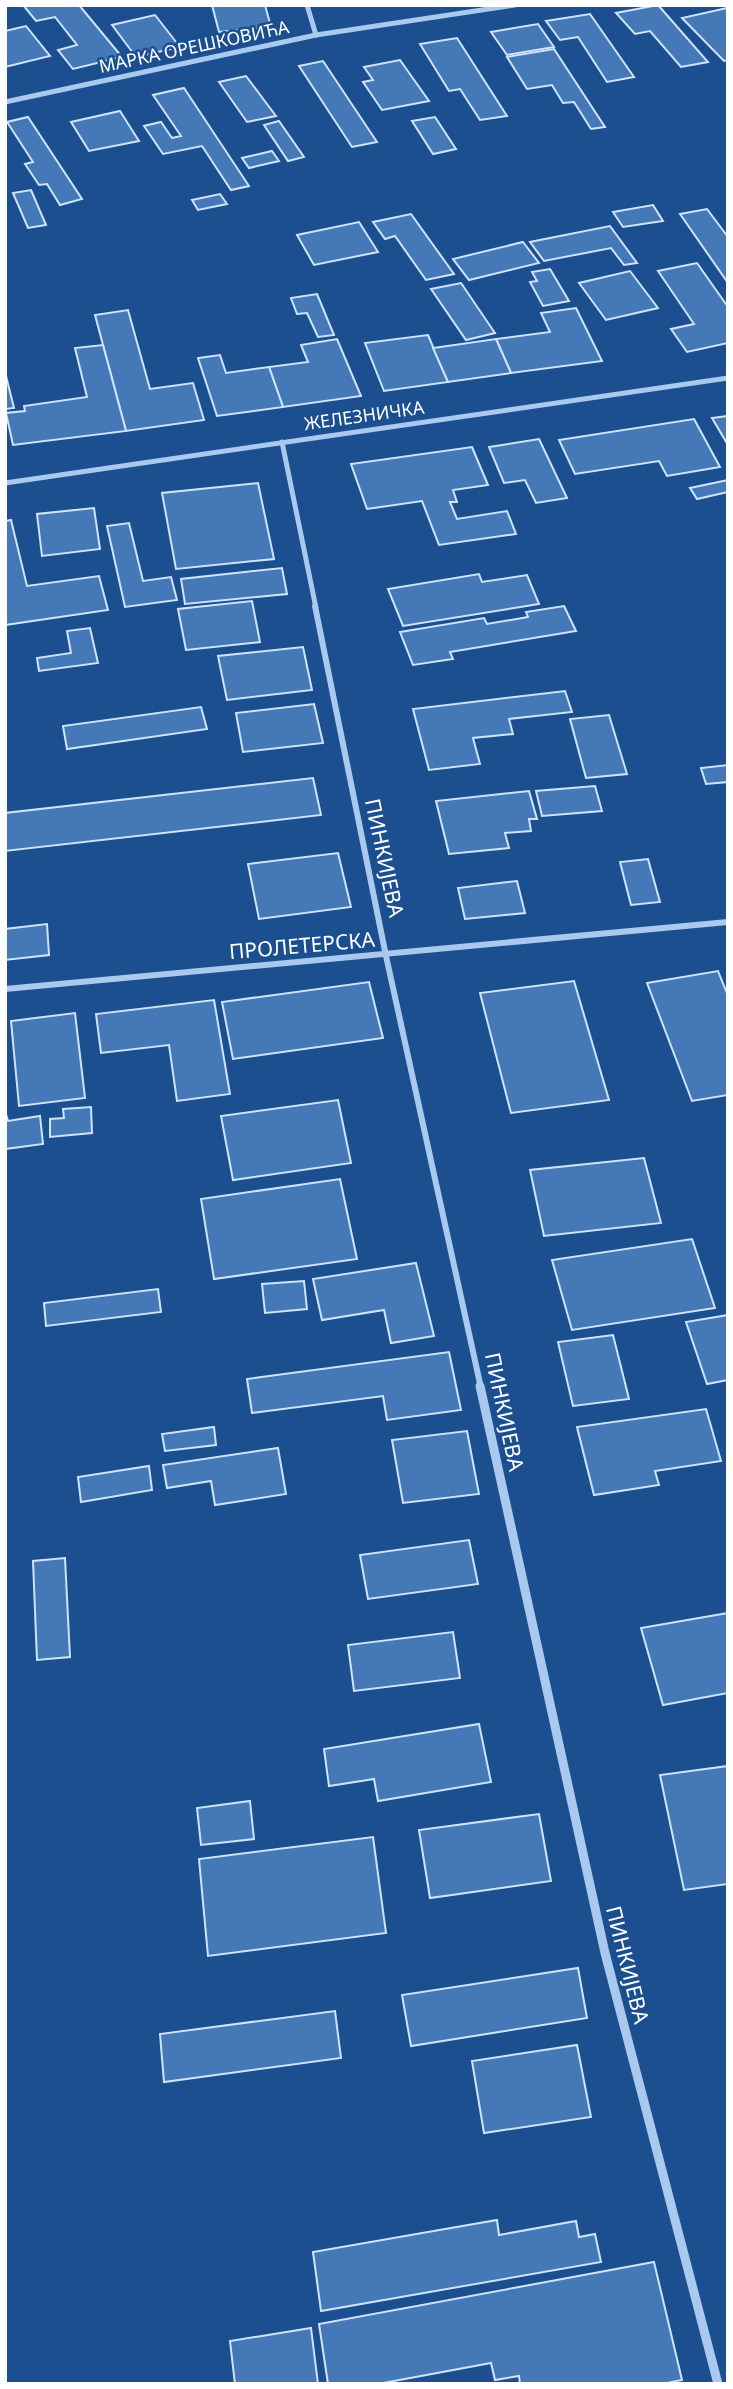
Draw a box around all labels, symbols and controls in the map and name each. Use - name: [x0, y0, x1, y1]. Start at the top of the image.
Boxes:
- street label: МАРКА ОРЕШКОВИЋА: [97, 14, 291, 78]
- street label: ЖЕЛЕЗНИЧКА: [302, 395, 426, 435]
- street label: ПИНКИЈЕВА: [359, 796, 411, 920]
- street label: ПРОЛЕТЕРСКА: [228, 925, 377, 965]
- street label: ПИНКИЈЕВА: [479, 1350, 531, 1474]
- street label: ПИНКИЈЕВА: [600, 1903, 656, 2027]

